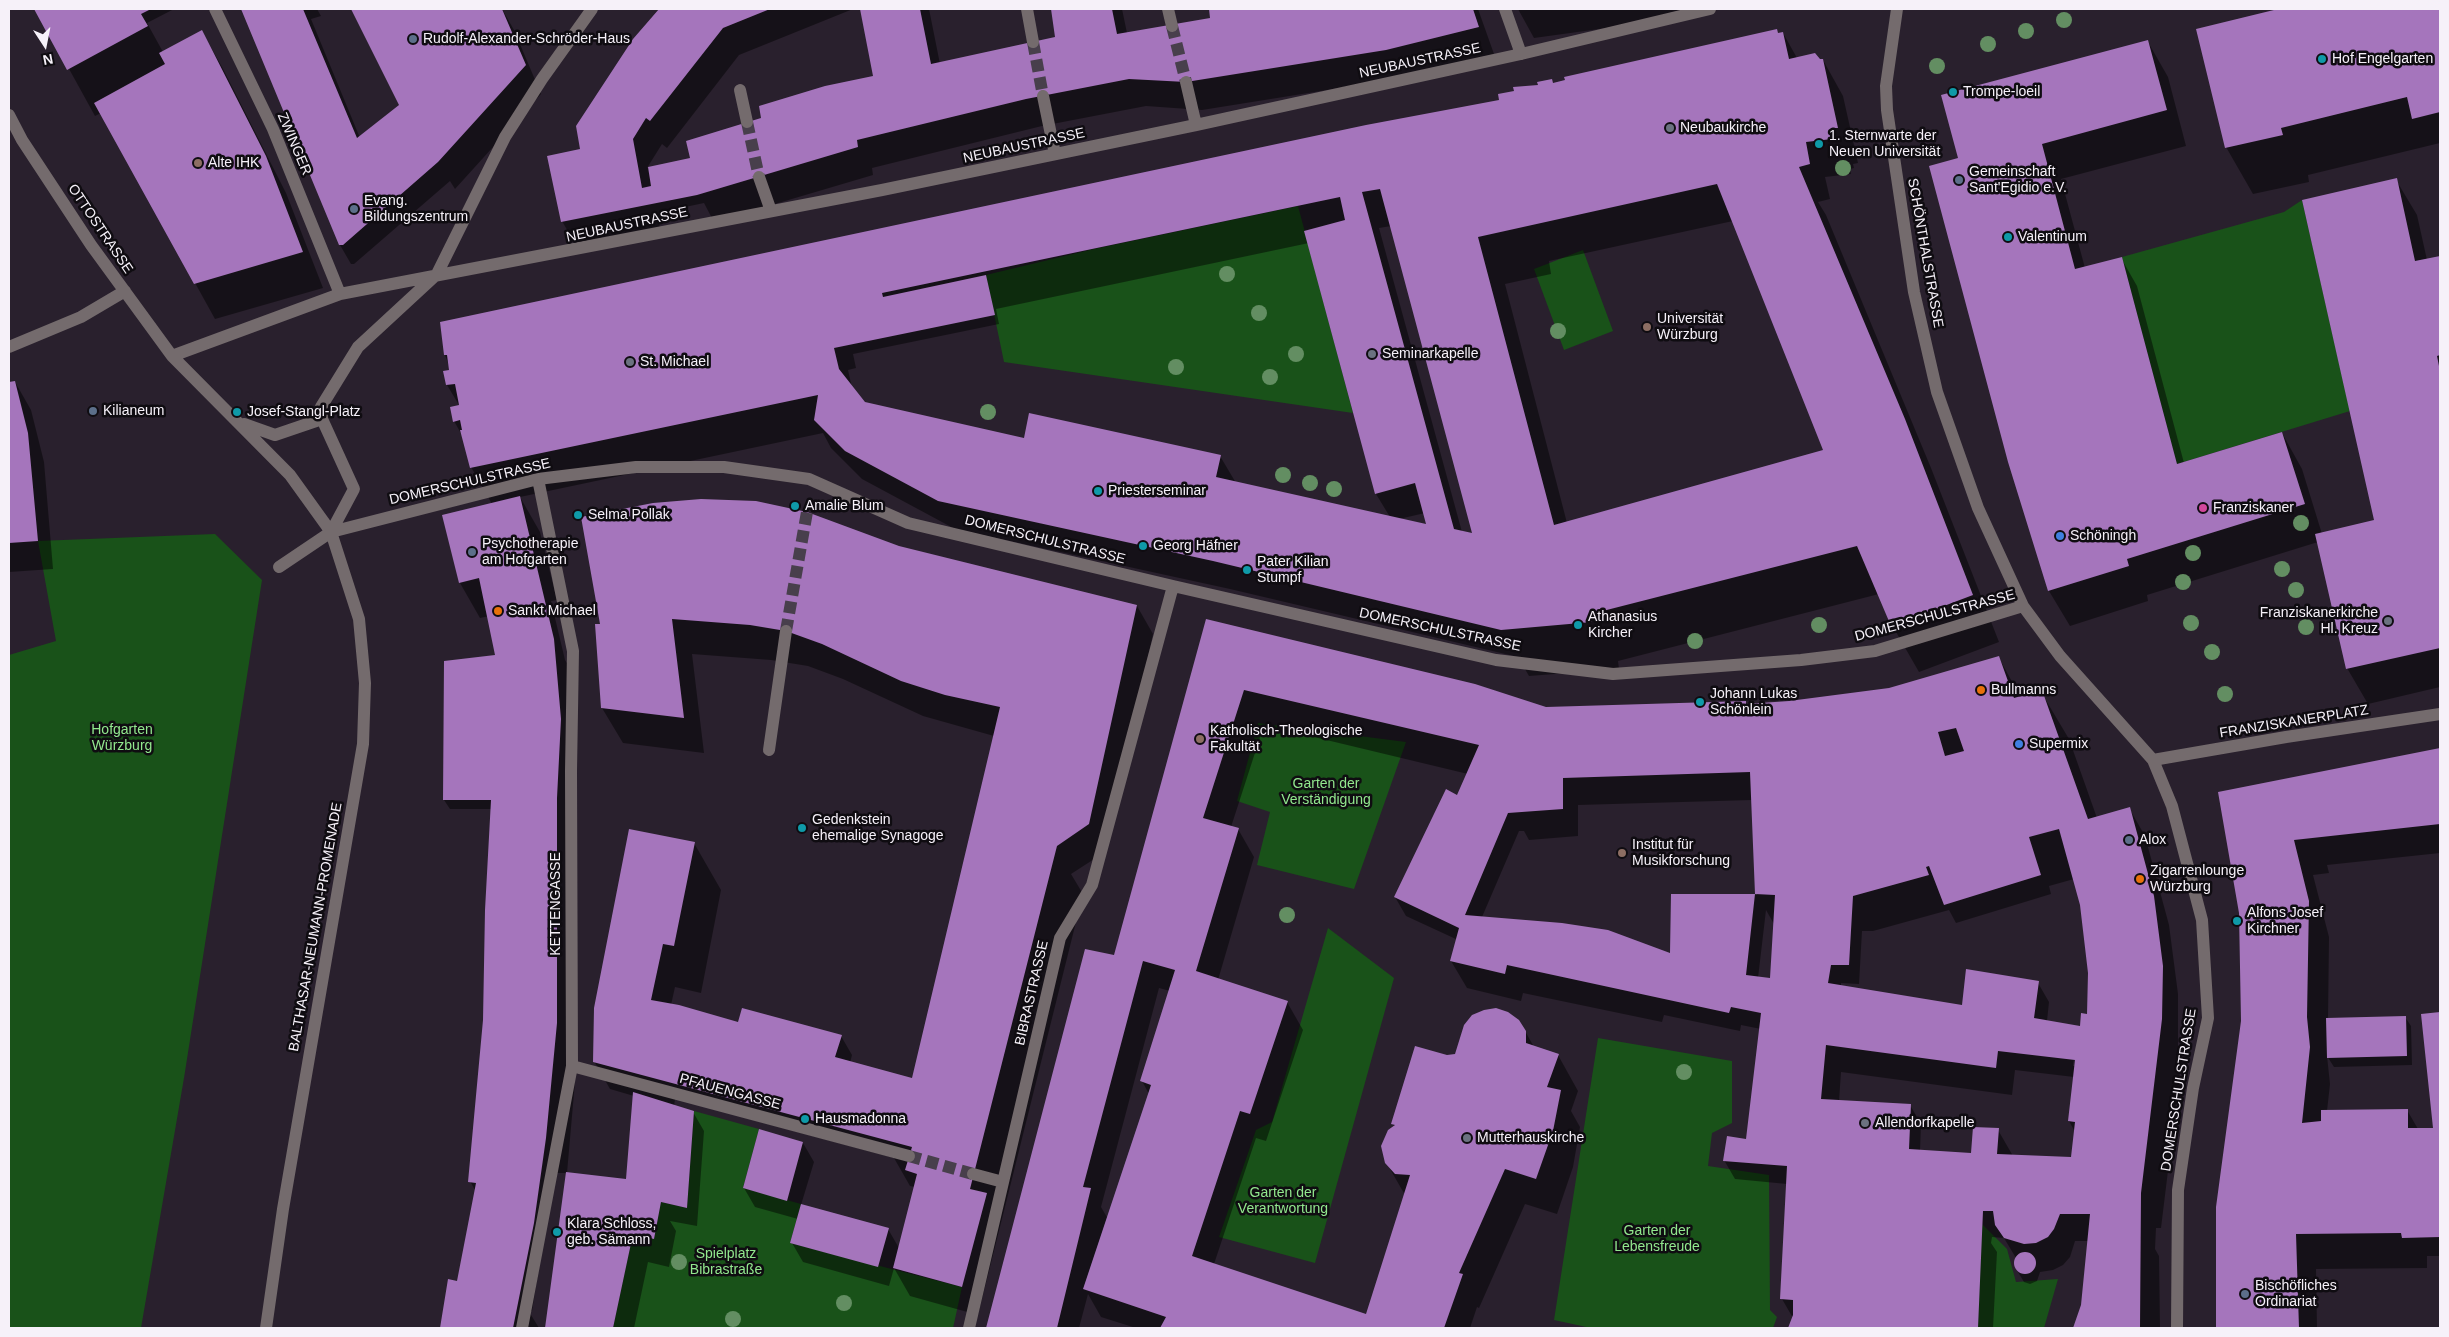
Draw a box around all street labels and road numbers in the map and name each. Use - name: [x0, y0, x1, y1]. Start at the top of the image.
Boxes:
- street label: NEUBAUSTRASSE: [1358, 40, 1482, 82]
- street label: ZWINGER: [273, 110, 315, 178]
- street label: NEUBAUSTRASSE: [962, 125, 1086, 167]
- street label: SCHÖNTHALSTRASSE: [1904, 177, 1946, 329]
- street label: OTTOSTRASSE: [64, 181, 136, 277]
- street label: NEUBAUSTRASSE: [565, 204, 689, 246]
- street label: DOMERSCHULSTRASSE: [388, 455, 552, 509]
- street label: DOMERSCHULSTRASSE: [963, 512, 1127, 568]
- street label: DOMERSCHULSTRASSE: [1853, 587, 2017, 645]
- street label: DOMERSCHULSTRASSE: [1358, 605, 1522, 655]
- street label: FRANZISKANERPLATZ: [2218, 702, 2370, 742]
- street label: BALTHASAR-NEUMANN-PROMENADE: [286, 801, 346, 1053]
- street label: KETTENGASSE: [548, 852, 564, 956]
- street label: BIBRASTRASSE: [1012, 939, 1052, 1047]
- street label: DOMERSCHULSTRASSE: [2158, 1007, 2200, 1173]
- street label: PFAUENGASSE: [677, 1070, 783, 1114]

